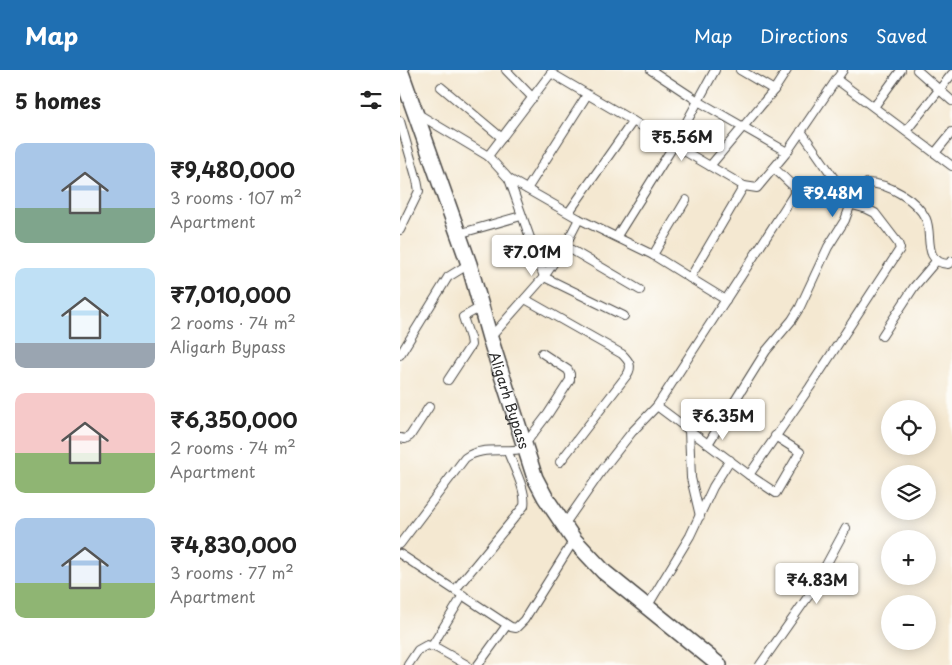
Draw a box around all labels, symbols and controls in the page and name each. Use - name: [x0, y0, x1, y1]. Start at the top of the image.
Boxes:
- text: Map: [25, 17, 78, 53]
- text: Map: [694, 22, 732, 49]
- text: Directions: [760, 22, 848, 49]
- text: Saved: [876, 22, 927, 49]
- text: 5 homes: [15, 84, 101, 116]
- icon: filters: [357, 86, 385, 114]
- pin: ₹5.56M: [641, 119, 723, 162]
- text: ₹5.56M: [651, 124, 713, 148]
- text: ₹9,480,000: [170, 153, 295, 185]
- icon: home: [55, 163, 115, 223]
- pin: ₹9.48M: [792, 176, 874, 218]
- text: ₹9.48M: [803, 180, 863, 204]
- text: 3 rooms · 107 m²: [170, 185, 302, 209]
- text: Apartment: [170, 209, 255, 233]
- pin: ₹7.01M: [491, 234, 573, 277]
- text: ₹7.01M: [503, 239, 561, 263]
- text: ₹7,010,000: [170, 278, 291, 310]
- icon: home: [55, 288, 115, 348]
- text: 2 rooms · 74 m²: [170, 310, 296, 334]
- text: Aligarh Bypass: [170, 334, 286, 358]
- street label: Aligarh Bypass: [484, 349, 536, 452]
- pin: ₹6.35M: [682, 398, 764, 441]
- map controls: [881, 400, 936, 650]
- button: locate: [881, 400, 936, 455]
- text: ₹6,350,000: [170, 403, 298, 435]
- text: ₹6.35M: [692, 403, 754, 427]
- icon: home: [55, 413, 115, 473]
- text: 2 rooms · 74 m²: [170, 435, 296, 459]
- text: Apartment: [170, 459, 255, 483]
- button: layers: [881, 465, 936, 520]
- text: ₹4,830,000: [170, 528, 297, 560]
- button: +: [881, 530, 936, 585]
- icon: home: [55, 538, 115, 598]
- text: 3 rooms · 77 m²: [170, 560, 294, 584]
- pin: ₹4.83M: [776, 562, 858, 605]
- text: ₹4.83M: [786, 567, 848, 591]
- text: Apartment: [170, 584, 255, 608]
- button: −: [881, 595, 936, 650]

